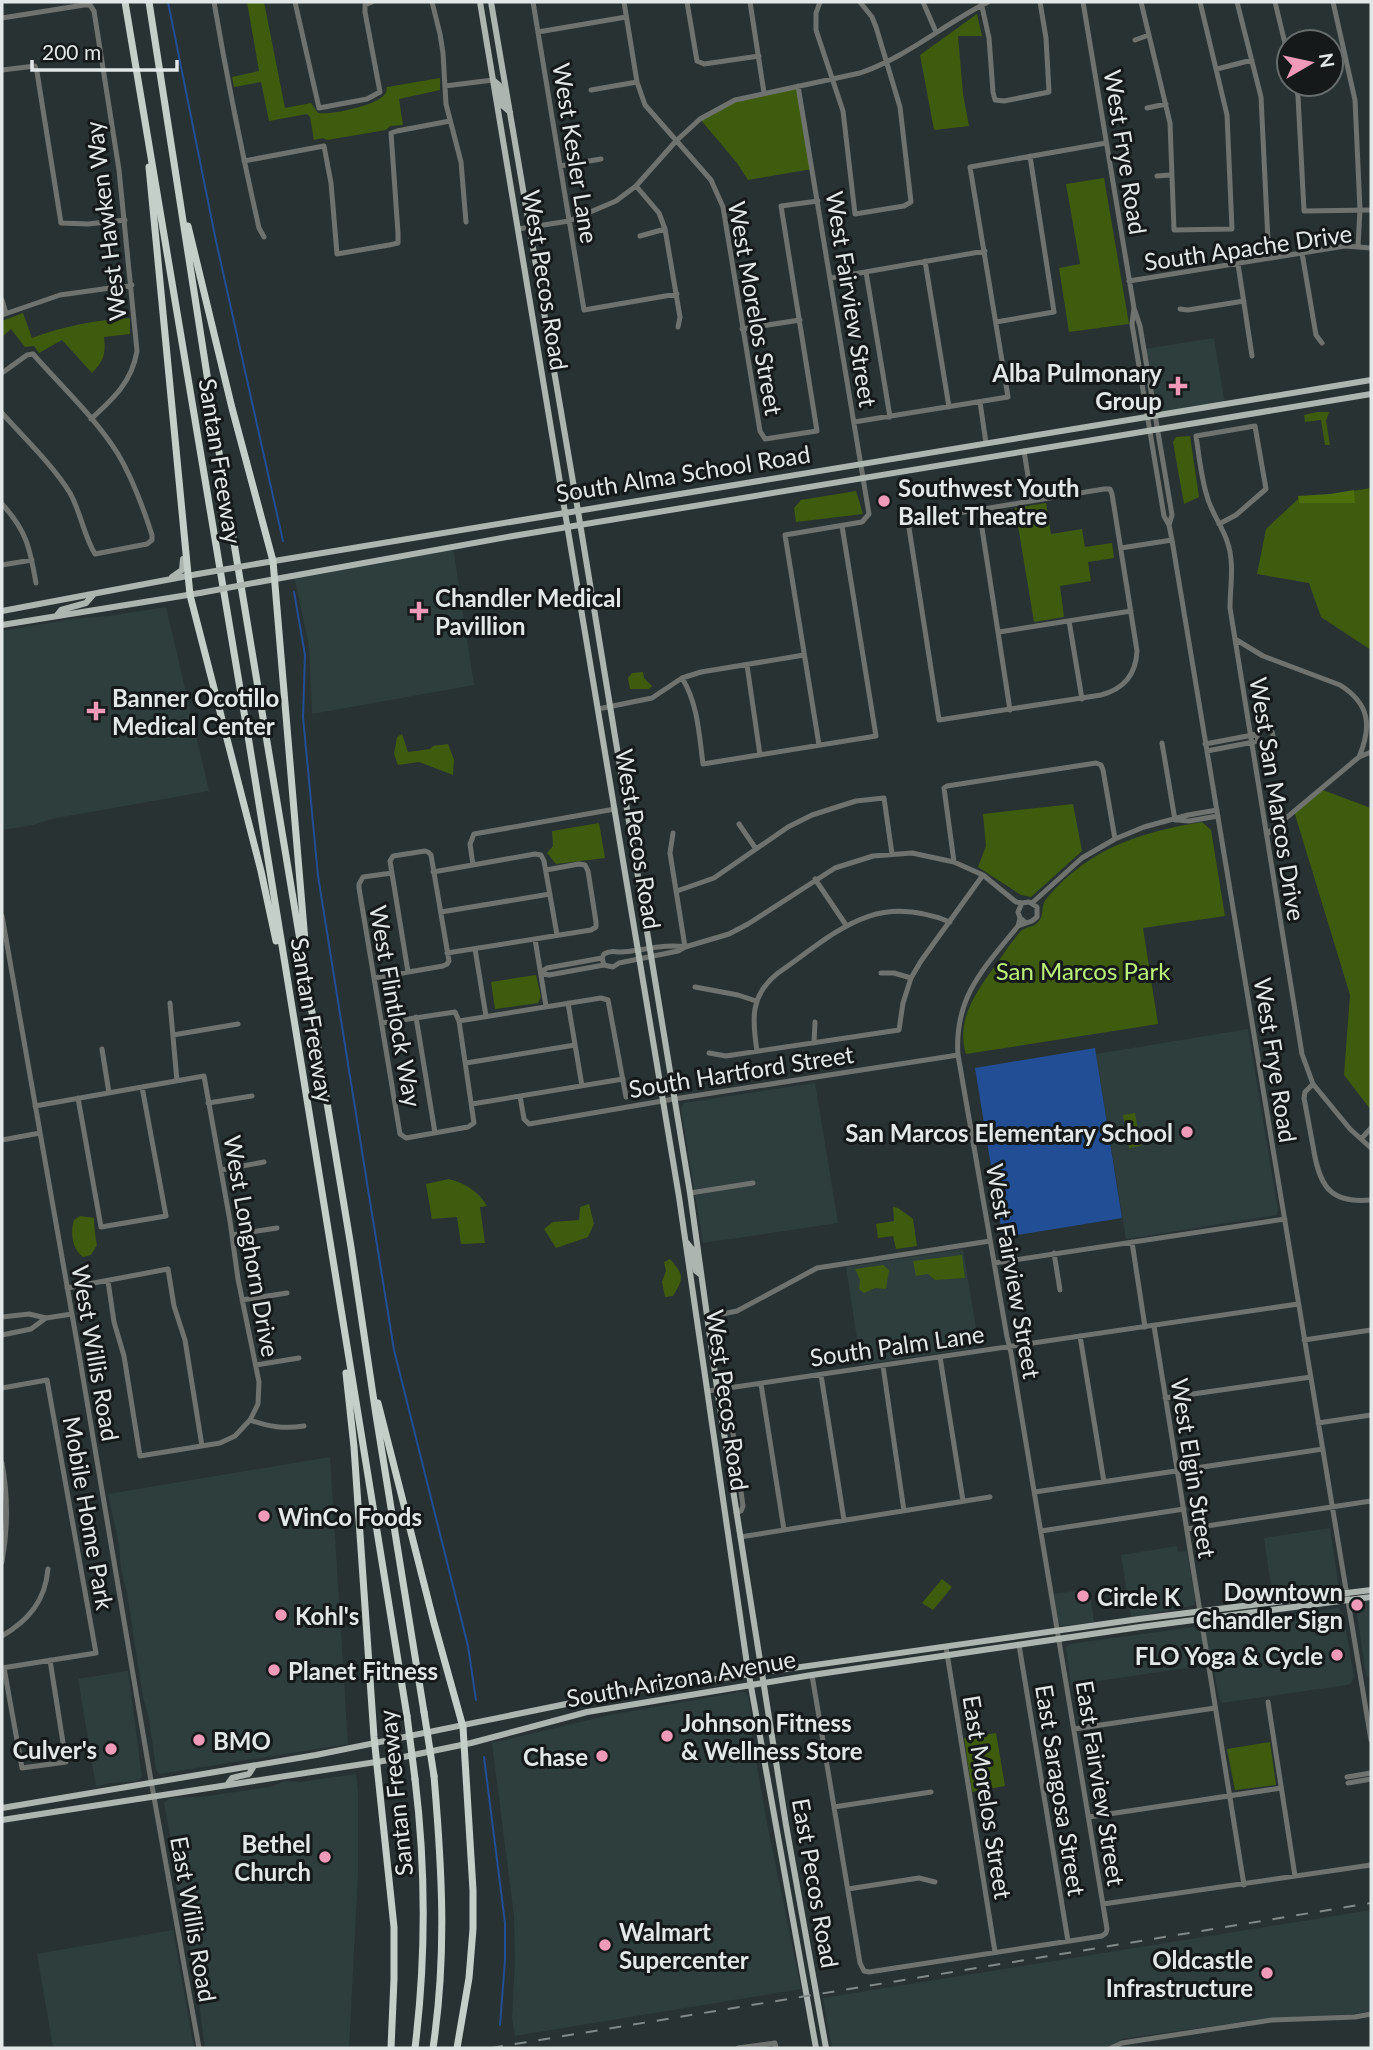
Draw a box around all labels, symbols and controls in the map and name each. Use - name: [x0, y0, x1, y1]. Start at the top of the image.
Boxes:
- scale bar: [32, 28, 177, 72]
- north arrow: [1275, 28, 1345, 98]
- text: 200 m: [42, 39, 101, 64]
- text: N: [1315, 51, 1340, 69]
- street label: West Kesler Lane: [547, 61, 605, 245]
- street label: West Frye Road: [1099, 67, 1153, 237]
- street label: West Hawken Way: [78, 119, 132, 322]
- street label: West Pecos Road: [517, 188, 575, 372]
- street label: West Fairview Street: [821, 189, 883, 409]
- street label: West Morelos Street: [723, 199, 789, 418]
- street label: South Apache Drive: [1142, 218, 1354, 276]
- place label: Alba Pulmonary Group: [991, 358, 1162, 415]
- street label: Santan Freeway: [194, 376, 248, 546]
- marker: Alba Pulmonary Group: [1168, 376, 1188, 396]
- street label: South Alma School Road: [554, 439, 812, 507]
- place label: Southwest Youth Ballet Theatre: [898, 473, 1080, 530]
- marker: Southwest Youth Ballet Theatre: [876, 493, 892, 509]
- place label: Chandler Medical Pavillion: [435, 583, 621, 640]
- marker: Chandler Medical Pavillion: [409, 601, 429, 621]
- street label: West San Marcos Drive: [1244, 675, 1312, 923]
- place label: Banner Ocotillo Medical Center: [112, 683, 279, 740]
- marker: Banner Ocotillo Medical Center: [86, 701, 106, 721]
- street label: West Pecos Road: [610, 747, 668, 931]
- street label: West Flintlock Way: [364, 903, 428, 1110]
- street label: Santan Freeway: [286, 935, 340, 1105]
- park label: San Marcos Park: [996, 956, 1171, 985]
- street label: West Frye Road: [1249, 975, 1303, 1145]
- street label: South Hartford Street: [626, 1039, 856, 1103]
- place label: San Marcos Elementary School: [845, 1118, 1173, 1147]
- marker: San Marcos Elementary School: [1179, 1124, 1195, 1140]
- street label: West Longhorn Drive: [218, 1133, 286, 1359]
- street label: West Fairview Street: [981, 1161, 1047, 1381]
- street label: West Willis Road: [66, 1263, 126, 1443]
- street label: West Pecos Road: [701, 1308, 755, 1492]
- street label: South Palm Lane: [808, 1318, 986, 1372]
- street label: West Elgin Street: [1165, 1376, 1223, 1560]
- street label: Mobile Home Park: [58, 1414, 120, 1613]
- place label: WinCo Foods: [278, 1502, 422, 1531]
- marker: WinCo Foods: [256, 1508, 272, 1524]
- place label: Downtown Chandler Sign: [1196, 1577, 1343, 1634]
- place label: Circle K: [1097, 1582, 1181, 1611]
- marker: Circle K: [1075, 1588, 1091, 1604]
- marker: Downtown Chandler Sign: [1349, 1597, 1365, 1613]
- place label: Kohl's: [295, 1601, 359, 1630]
- marker: Kohl's: [273, 1607, 289, 1623]
- place label: FLO Yoga & Cycle: [1135, 1641, 1323, 1670]
- street label: South Arizona Avenue: [564, 1644, 798, 1712]
- marker: FLO Yoga & Cycle: [1329, 1647, 1345, 1663]
- place label: Planet Fitness: [288, 1656, 438, 1685]
- marker: Planet Fitness: [266, 1662, 282, 1678]
- street label: East Fairview Street: [1070, 1678, 1132, 1888]
- street label: East Saragosa Street: [1030, 1682, 1092, 1898]
- street label: East Morelos Street: [958, 1693, 1019, 1901]
- street label: Santan Freeway: [372, 1708, 418, 1877]
- place label: Johnson Fitness & Wellness Store: [681, 1708, 863, 1765]
- place label: BMO: [213, 1726, 271, 1755]
- marker: Johnson Fitness & Wellness Store: [659, 1728, 675, 1744]
- marker: BMO: [191, 1732, 207, 1748]
- place label: Culver's: [12, 1735, 97, 1764]
- marker: Culver's: [103, 1741, 119, 1757]
- place label: Chase: [523, 1742, 588, 1771]
- marker: Chase: [594, 1748, 610, 1764]
- street label: East Pecos Road: [787, 1796, 845, 1970]
- place label: Bethel Church: [234, 1829, 311, 1886]
- street label: East Willis Road: [165, 1834, 223, 2004]
- marker: Bethel Church: [317, 1849, 333, 1865]
- place label: Walmart Supercenter: [619, 1917, 749, 1974]
- marker: Walmart Supercenter: [597, 1937, 613, 1953]
- place label: Oldcastle Infrastructure: [1106, 1945, 1253, 2002]
- marker: Oldcastle Infrastructure: [1259, 1965, 1275, 1981]

